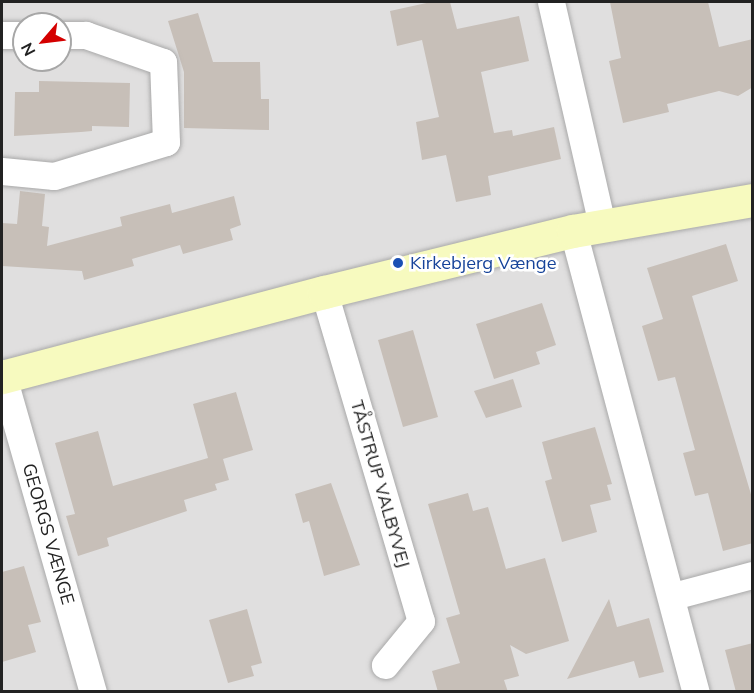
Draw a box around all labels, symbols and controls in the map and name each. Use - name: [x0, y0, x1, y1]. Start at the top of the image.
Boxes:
- north arrow: [12, 12, 72, 72]
- text: N: [16, 39, 40, 60]
- place label: Kirkebjerg Vænge: [410, 252, 557, 274]
- marker: Kirkebjerg Vænge: [391, 256, 405, 270]
- street label: TÅSTRUP VALBYVEJ: [346, 398, 414, 570]
- street label: GEORGS VÆNGE: [18, 461, 78, 607]

